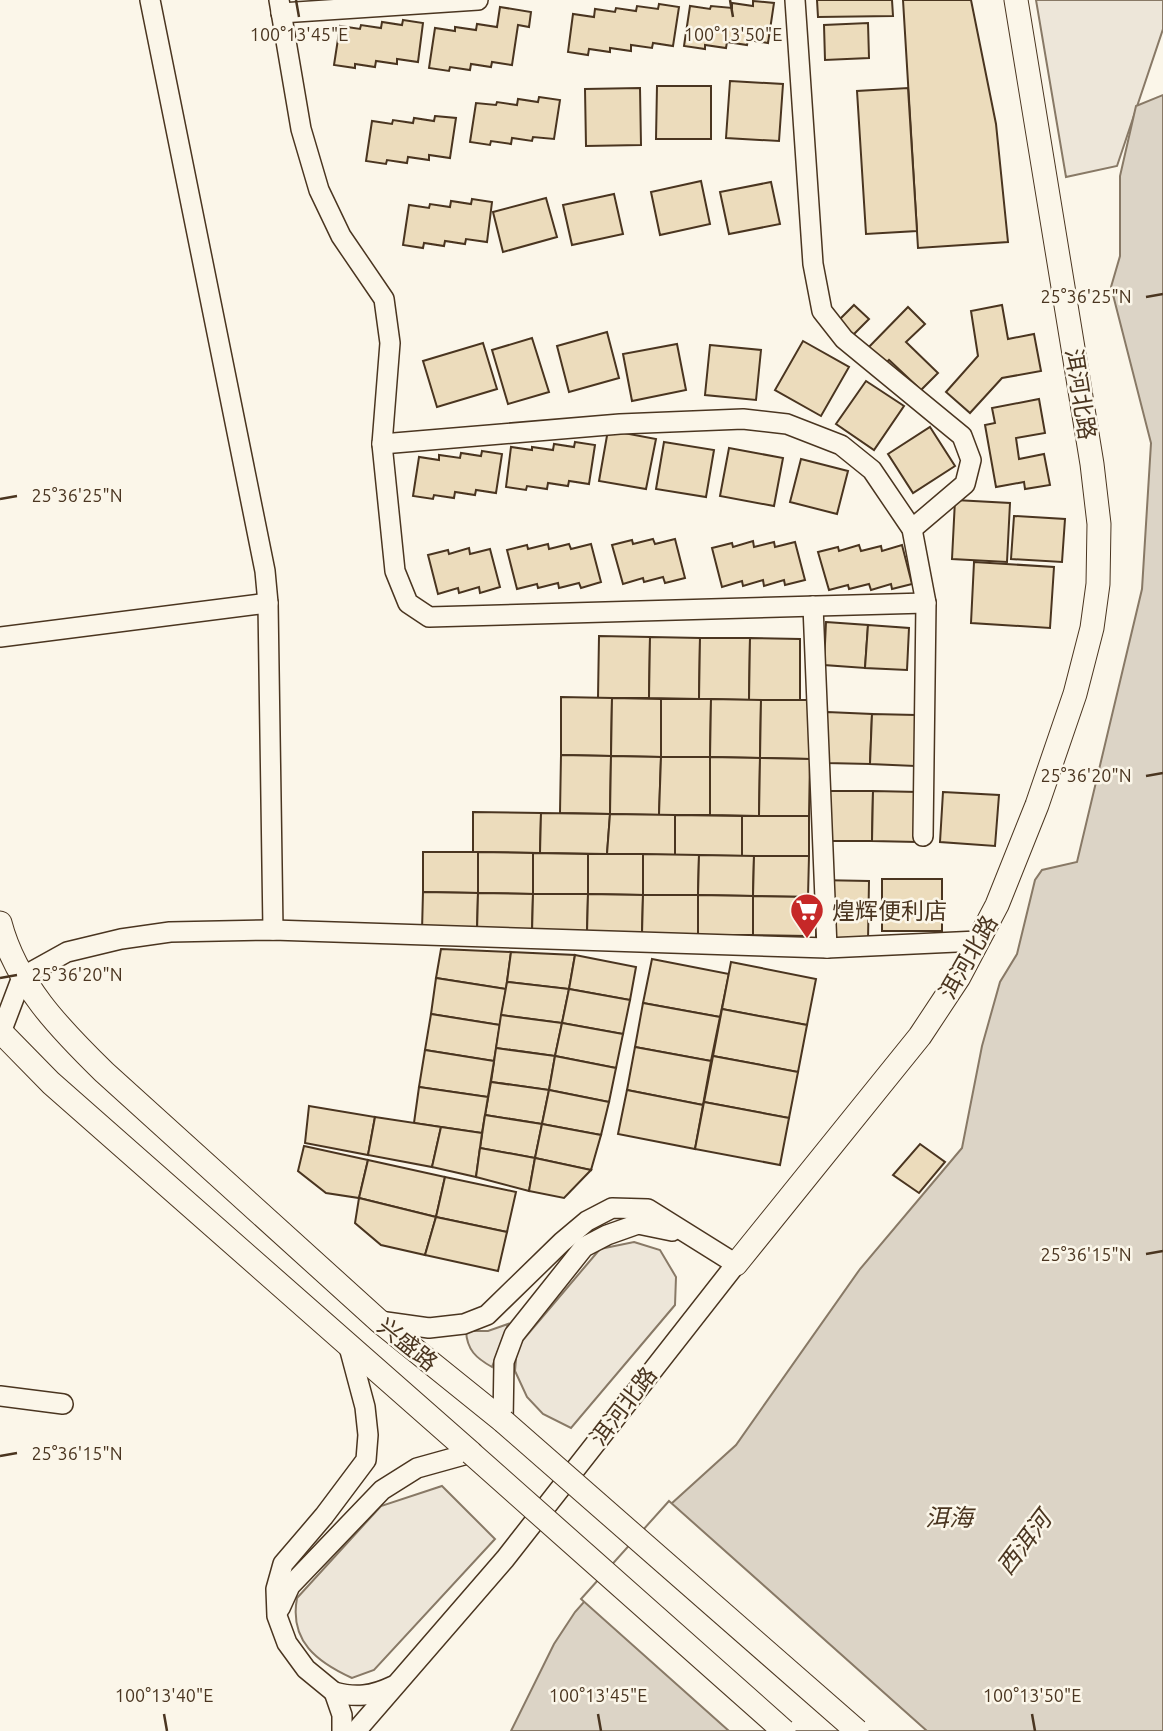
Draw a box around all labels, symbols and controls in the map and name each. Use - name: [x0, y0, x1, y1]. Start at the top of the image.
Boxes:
- text: 100°13'45"E: [250, 24, 348, 44]
- text: 100°13'50"E: [684, 24, 782, 44]
- text: 25°36'25"N: [1040, 286, 1132, 306]
- street label: 洱河北路: [1061, 347, 1101, 441]
- text: 25°36'25"N: [31, 485, 123, 505]
- text: 25°36'20"N: [1040, 765, 1132, 785]
- supermarket icon: 煌辉便利店: [788, 891, 826, 940]
- place label: 煌辉便利店: [832, 898, 947, 923]
- street label: 洱河北路: [934, 911, 1002, 1003]
- text: 25°36'20"N: [31, 964, 123, 984]
- text: 25°36'15"N: [1040, 1244, 1132, 1264]
- street label: 兴盛路: [373, 1313, 443, 1375]
- street label: 洱河北路: [585, 1362, 661, 1450]
- text: 25°36'15"N: [31, 1443, 123, 1463]
- water label: 西洱河: [992, 1503, 1059, 1580]
- water label: 洱海: [925, 1504, 976, 1531]
- text: 100°13'40"E: [115, 1685, 213, 1705]
- text: 100°13'45"E: [549, 1685, 647, 1705]
- text: 100°13'50"E: [983, 1685, 1081, 1705]

